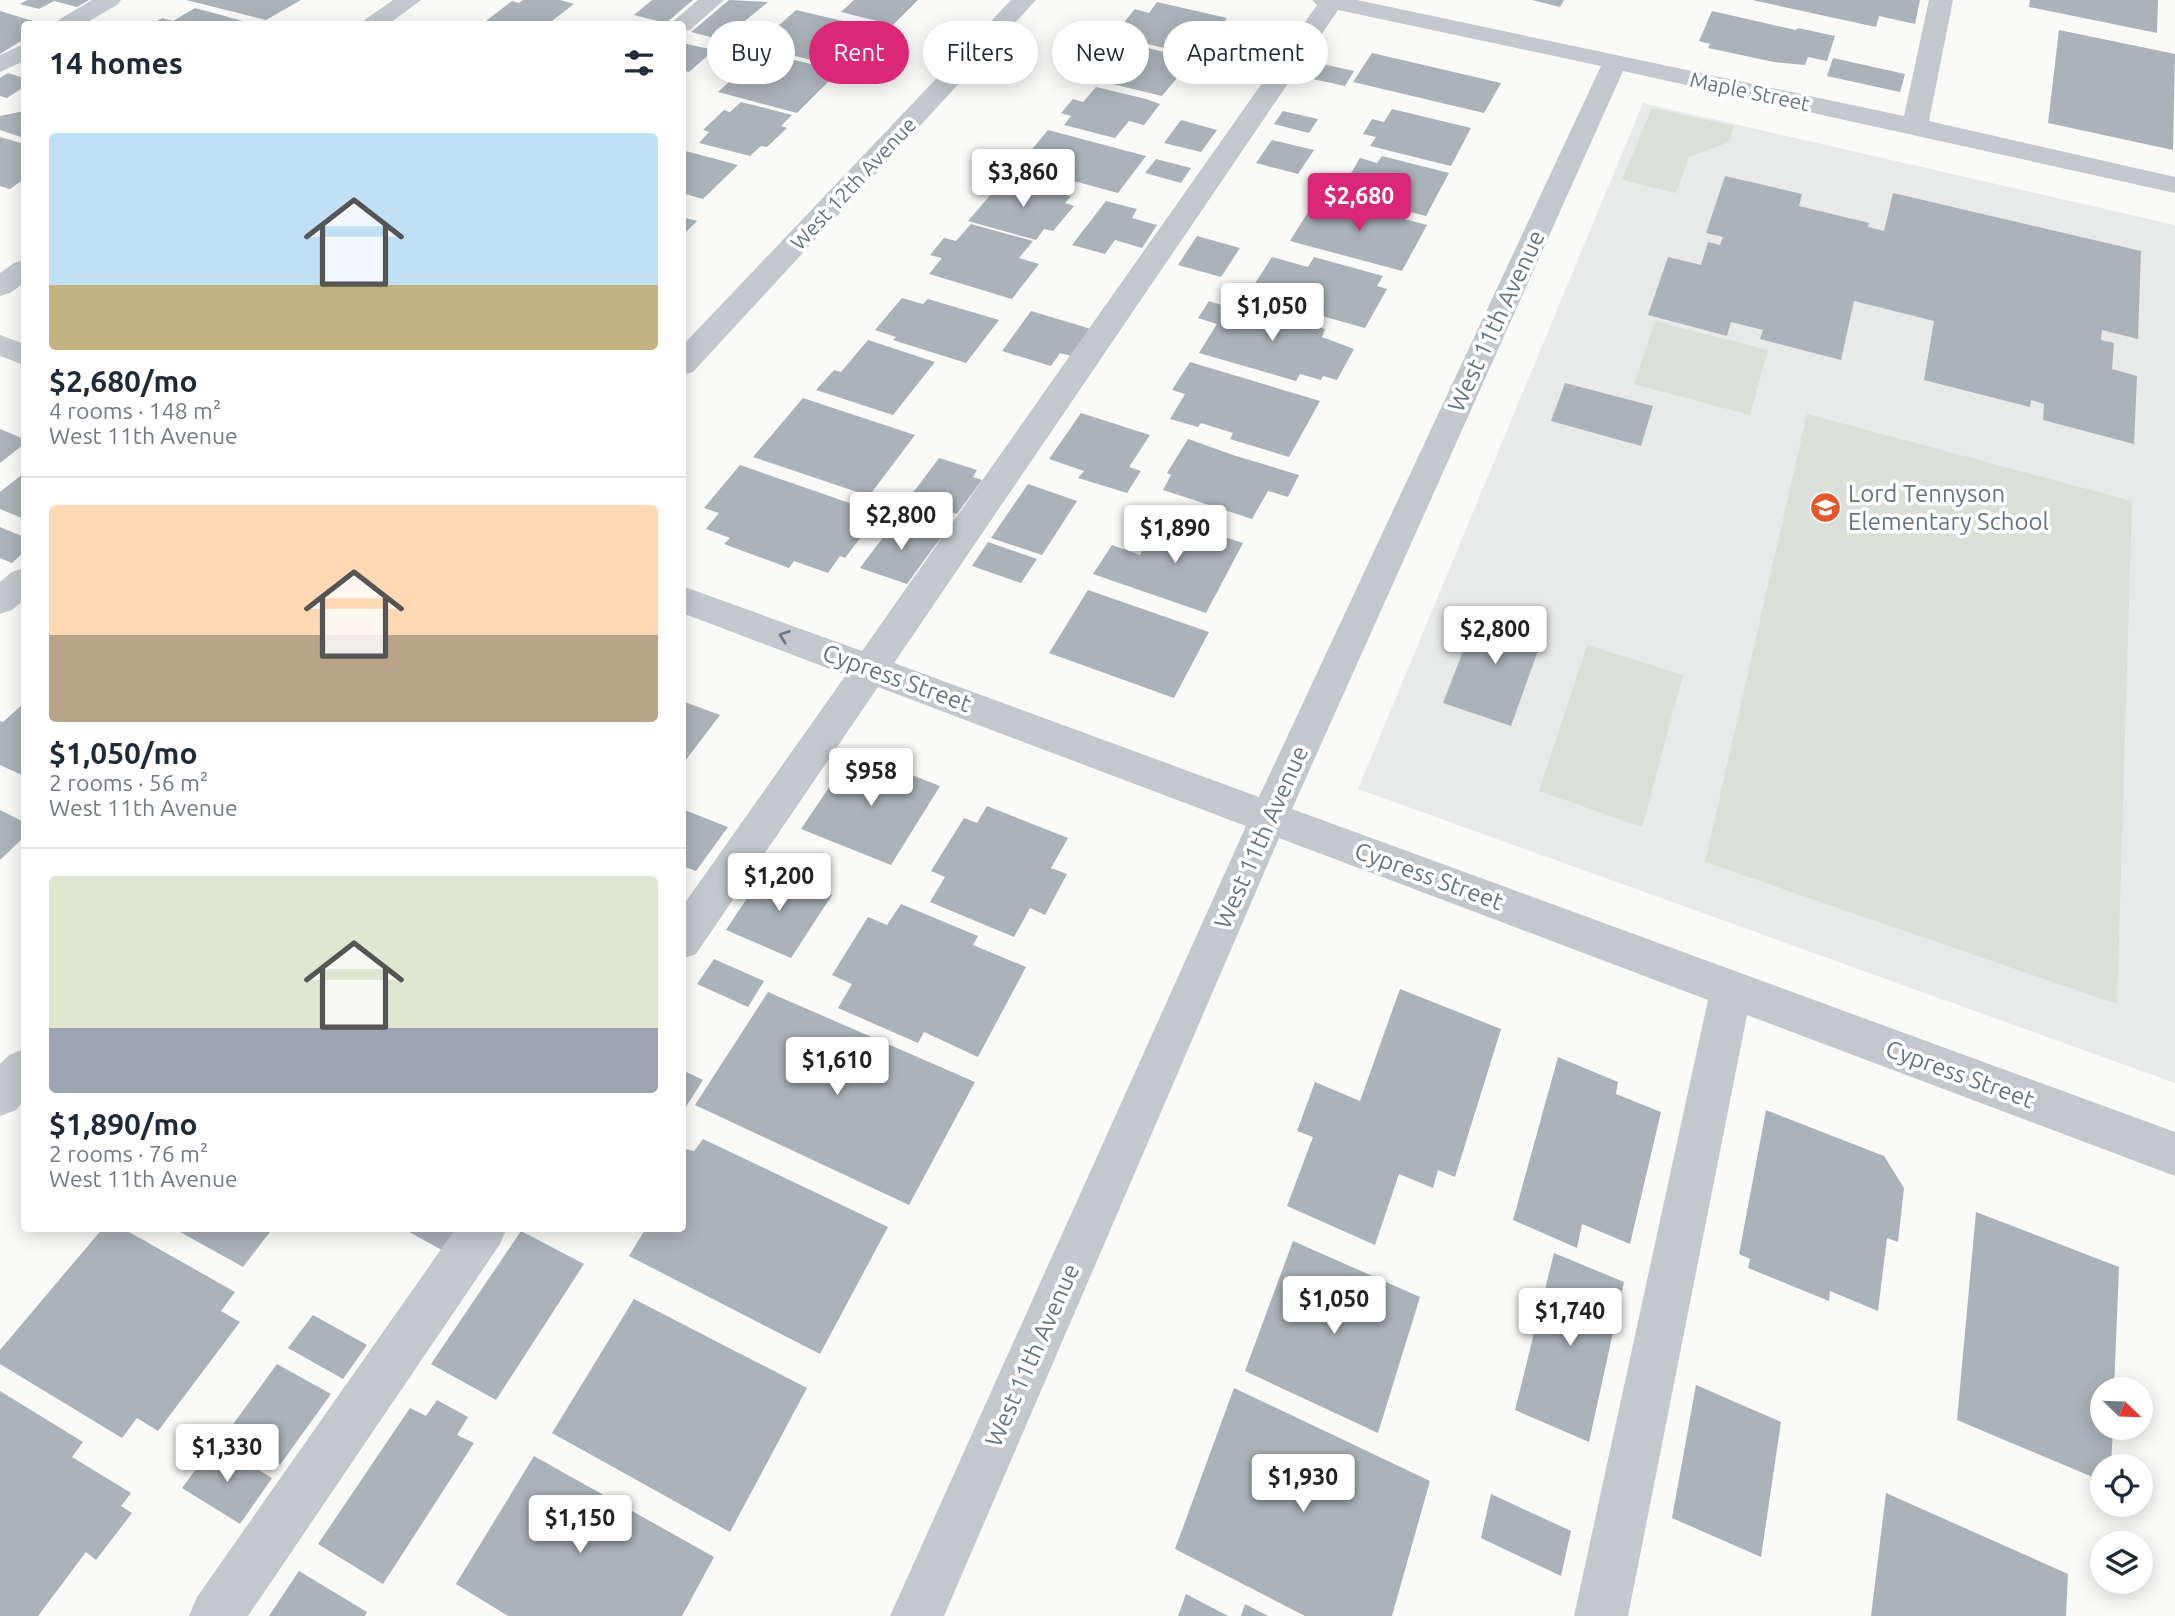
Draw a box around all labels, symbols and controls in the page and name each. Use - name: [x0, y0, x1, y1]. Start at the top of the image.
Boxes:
- chip: Buy: [707, 21, 795, 84]
- chip: Rent: [809, 21, 909, 84]
- chip: Filters: [923, 21, 1038, 84]
- chip: New: [1052, 21, 1149, 84]
- chip: Apartment: [1163, 21, 1328, 84]
- icon: filters: [620, 44, 658, 82]
- text: 14 homes: [49, 46, 183, 80]
- street label: Maple Street: [1688, 67, 1812, 115]
- street label: West 12th Avenue: [785, 112, 921, 254]
- pin: $3,860: [966, 150, 1080, 209]
- text: $3,860: [988, 159, 1058, 184]
- pin: $2,680: [1302, 174, 1416, 233]
- icon: home: [291, 179, 417, 305]
- text: $2,680: [1324, 183, 1394, 208]
- street label: West 11th Avenue: [1442, 226, 1550, 416]
- pin: $1,050: [1215, 284, 1329, 343]
- text: $1,050: [1237, 293, 1307, 318]
- text: $2,680/mo: [49, 364, 198, 398]
- text: 4 rooms · 148 m²: [49, 398, 221, 423]
- text: West 11th Avenue: [49, 423, 238, 448]
- place label: Lord Tennyson Elementary School: [1848, 480, 2049, 535]
- school or university icon: Lord Tennyson Elementary School: [1808, 490, 1842, 524]
- pin: $2,800: [844, 492, 958, 552]
- text: $2,800: [866, 502, 936, 527]
- pin: $1,890: [1118, 505, 1232, 565]
- text: $1,890: [1140, 515, 1210, 540]
- icon: home: [291, 551, 417, 677]
- pin: $2,800: [1438, 606, 1552, 666]
- text: $2,800: [1460, 616, 1530, 641]
- one-way arrow: [778, 630, 790, 644]
- street label: Cypress Street: [819, 639, 975, 718]
- text: $1,050/mo: [49, 736, 198, 770]
- street label: West 11th Avenue: [1209, 742, 1313, 932]
- pin: $958: [830, 748, 912, 808]
- text: $958: [845, 758, 897, 783]
- text: 2 rooms · 56 m²: [49, 770, 208, 795]
- text: West 11th Avenue: [49, 795, 238, 820]
- street label: Cypress Street: [1351, 837, 1507, 916]
- pin: $1,200: [722, 853, 836, 913]
- text: $1,200: [744, 863, 814, 888]
- icon: home: [291, 922, 417, 1048]
- street label: Cypress Street: [1882, 1035, 2038, 1114]
- pin: $1,610: [780, 1038, 894, 1097]
- text: $1,610: [802, 1047, 872, 1072]
- text: $1,890/mo: [49, 1107, 198, 1141]
- text: 2 rooms · 76 m²: [49, 1141, 208, 1166]
- text: West 11th Avenue: [49, 1166, 238, 1191]
- street label: West 11th Avenue: [980, 1260, 1084, 1450]
- pin: $1,050: [1277, 1276, 1391, 1336]
- text: $1,050: [1299, 1286, 1369, 1311]
- pin: $1,740: [1513, 1288, 1627, 1348]
- text: $1,740: [1535, 1298, 1605, 1323]
- north arrow: [2090, 1377, 2152, 1440]
- map controls: [2090, 1377, 2153, 1594]
- pin: $1,330: [170, 1424, 284, 1484]
- text: $1,330: [192, 1434, 262, 1459]
- pin: $1,930: [1246, 1454, 1360, 1514]
- button: locate: [2090, 1454, 2153, 1517]
- text: $1,930: [1268, 1464, 1338, 1489]
- pin: $1,150: [523, 1496, 637, 1555]
- text: $1,150: [545, 1505, 615, 1530]
- button: layers: [2090, 1531, 2153, 1594]

